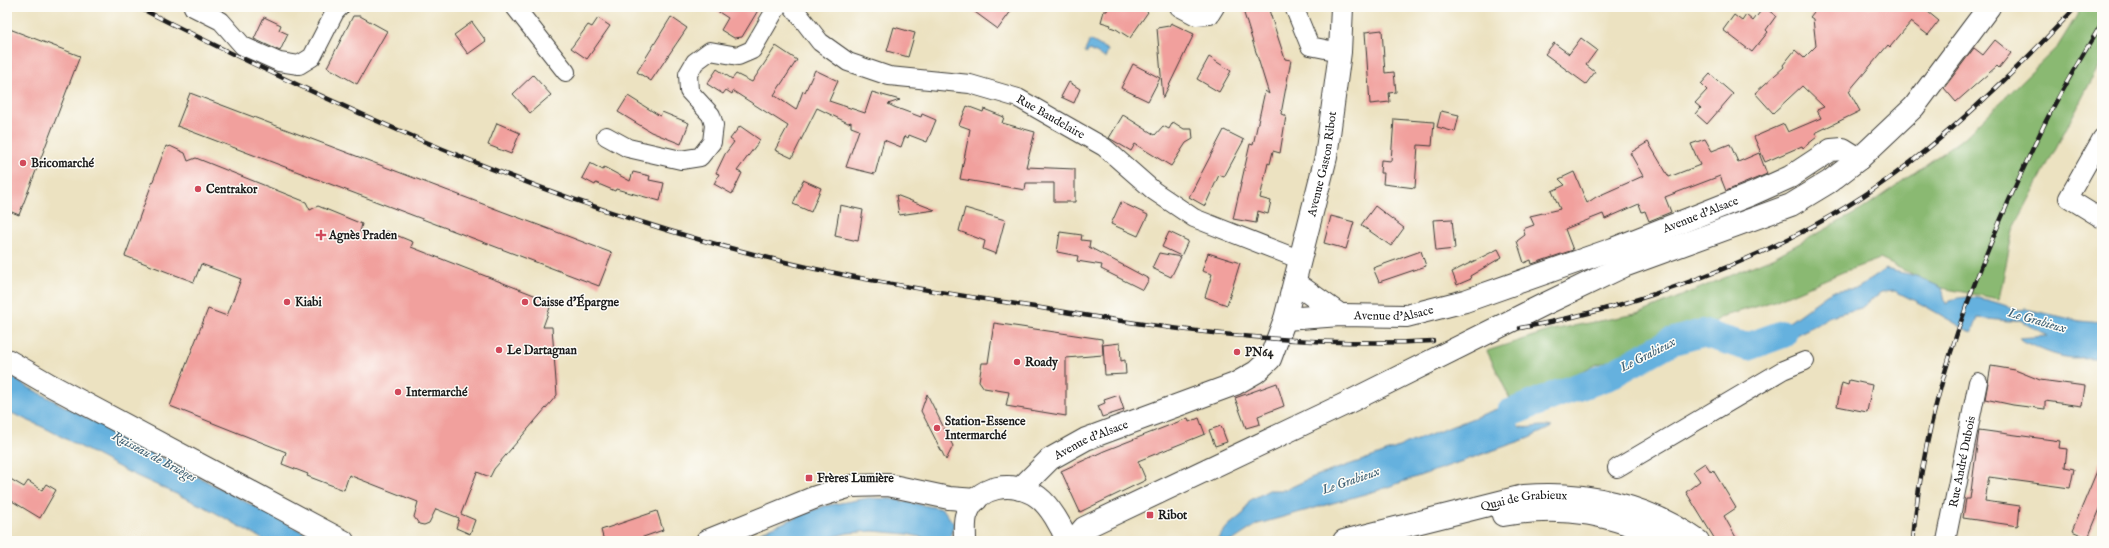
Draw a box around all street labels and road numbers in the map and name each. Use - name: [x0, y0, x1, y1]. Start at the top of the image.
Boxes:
- street label: Rue Baudelaire: [1014, 91, 1088, 142]
- street label: Avenue Gaston Ribot: [1303, 110, 1340, 219]
- street label: Avenue d'Alsace: [1660, 193, 1741, 236]
- street label: Avenue d'Alsace: [1353, 302, 1435, 324]
- street label: Rue André Dubois: [1945, 414, 1979, 509]
- street label: Avenue d'Alsace: [1050, 416, 1131, 463]
- street label: Quai de Grabieux: [1479, 488, 1568, 514]

